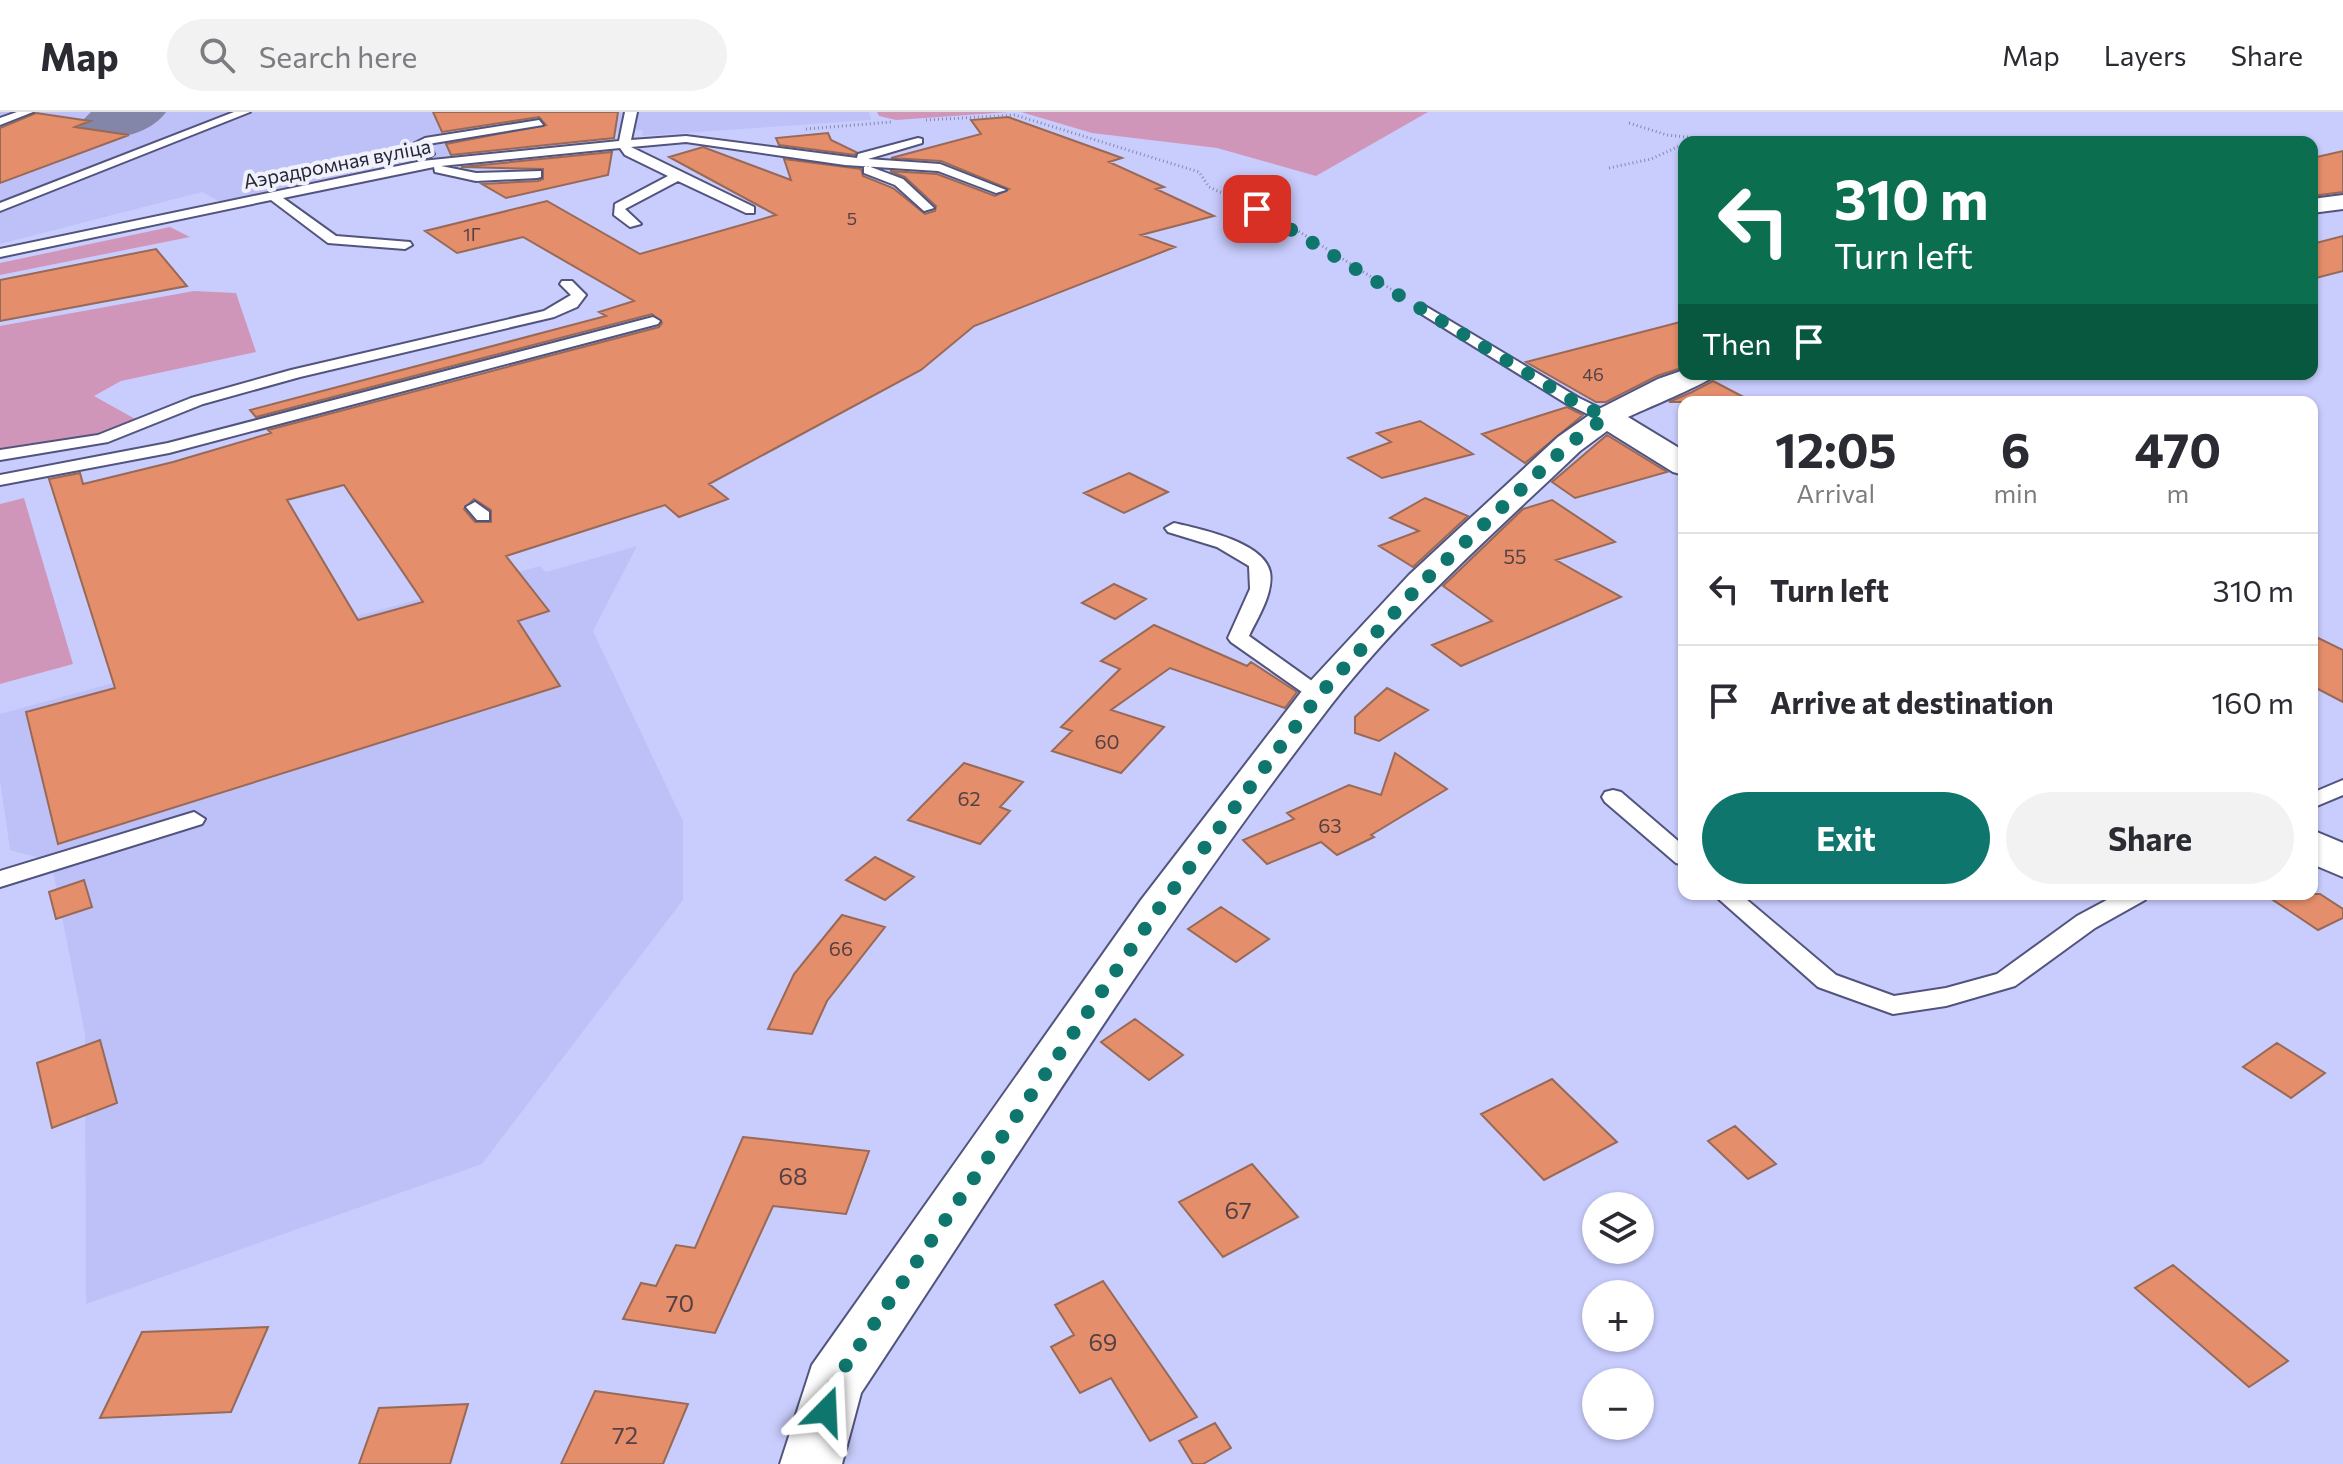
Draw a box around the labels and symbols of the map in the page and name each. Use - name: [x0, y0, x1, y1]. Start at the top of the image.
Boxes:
- street label: Аэрадромная вуліца: [241, 133, 433, 193]
- pin: [1223, 175, 1291, 243]
- house number: 5: [847, 207, 857, 229]
- house number: 1Г: [463, 223, 481, 245]
- house number: 46: [1582, 363, 1604, 385]
- house number: 55: [1504, 544, 1526, 568]
- house number: 60: [1094, 729, 1120, 753]
- house number: 62: [957, 786, 981, 810]
- house number: 63: [1318, 813, 1342, 837]
- house number: 66: [829, 936, 853, 960]
- house number: 68: [778, 1161, 808, 1190]
- house number: 67: [1224, 1195, 1252, 1224]
- house number: 70: [666, 1288, 694, 1317]
- house number: 69: [1089, 1327, 1117, 1356]
- position arrow: [784, 1369, 868, 1453]
- house number: 72: [612, 1420, 638, 1449]

